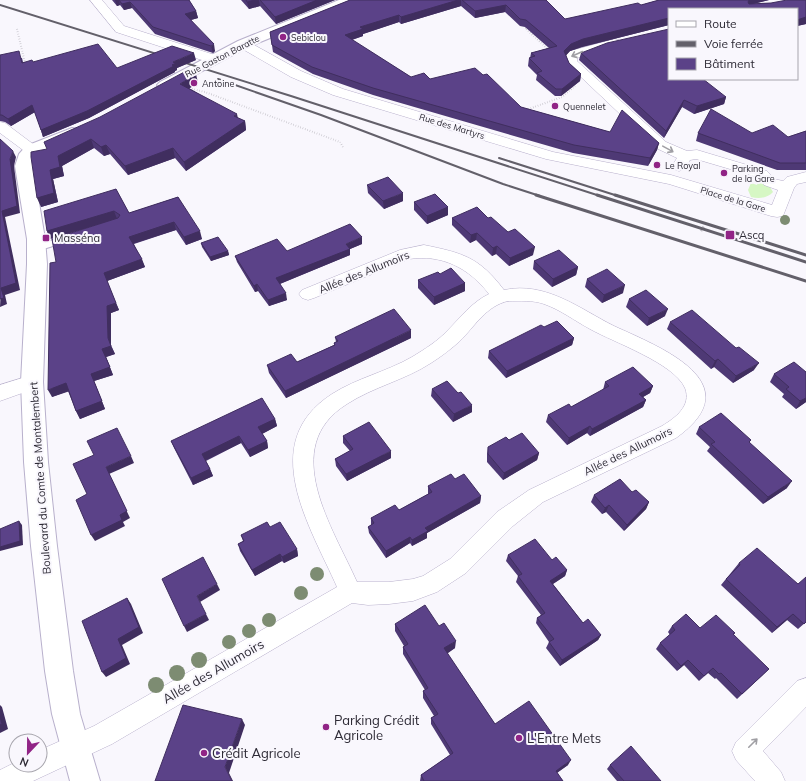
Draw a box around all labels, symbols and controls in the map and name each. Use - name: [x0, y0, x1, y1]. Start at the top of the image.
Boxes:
- legend: [668, 8, 798, 80]
- text: Route: [704, 16, 737, 31]
- street label: Rue Gaston Baratte: [183, 32, 261, 80]
- marker: Sebiclou: [278, 32, 288, 42]
- place label: Sebiclou: [291, 32, 326, 43]
- text: Voie ferrée: [704, 36, 763, 51]
- one-way arrow: [572, 51, 584, 58]
- text: Bâtiment: [704, 56, 755, 71]
- marker: Antoine: [189, 78, 199, 88]
- place label: Antoine: [202, 78, 235, 89]
- marker: Quennelet: [550, 101, 560, 111]
- place label: Quennelet: [563, 101, 606, 112]
- street label: Rue des Martyrs: [418, 111, 486, 142]
- one-way arrow: [662, 145, 674, 153]
- marker: Le Royal: [652, 160, 662, 170]
- place label: Le Royal: [665, 160, 701, 172]
- place label: Parking de la Gare: [732, 163, 775, 184]
- marker: Parking de la Gare: [719, 168, 729, 178]
- street label: Place de la Gare: [699, 184, 767, 214]
- place label: Ascq: [739, 228, 764, 242]
- marker: Ascq: [724, 229, 736, 241]
- place label: Masséna: [54, 231, 100, 245]
- marker: Masséna: [41, 233, 51, 243]
- street label: Allée des Allumoirs: [317, 247, 411, 297]
- street label: Boulevard du Comte de Montalembert: [26, 381, 54, 575]
- street label: Allée des Allumoirs: [581, 424, 675, 478]
- street label: Allée des Allumoirs: [160, 636, 266, 706]
- place label: Parking Crédit Agricole: [334, 712, 420, 743]
- marker: Parking Crédit Agricole: [321, 722, 331, 732]
- place label: L'Entre Mets: [527, 730, 601, 746]
- north arrow: [8, 733, 48, 773]
- marker: L'Entre Mets: [514, 733, 524, 743]
- one-way arrow: [748, 738, 758, 748]
- place label: Crédit Agricole: [212, 745, 300, 761]
- marker: Crédit Agricole: [199, 748, 209, 758]
- text: N: [18, 754, 31, 770]

